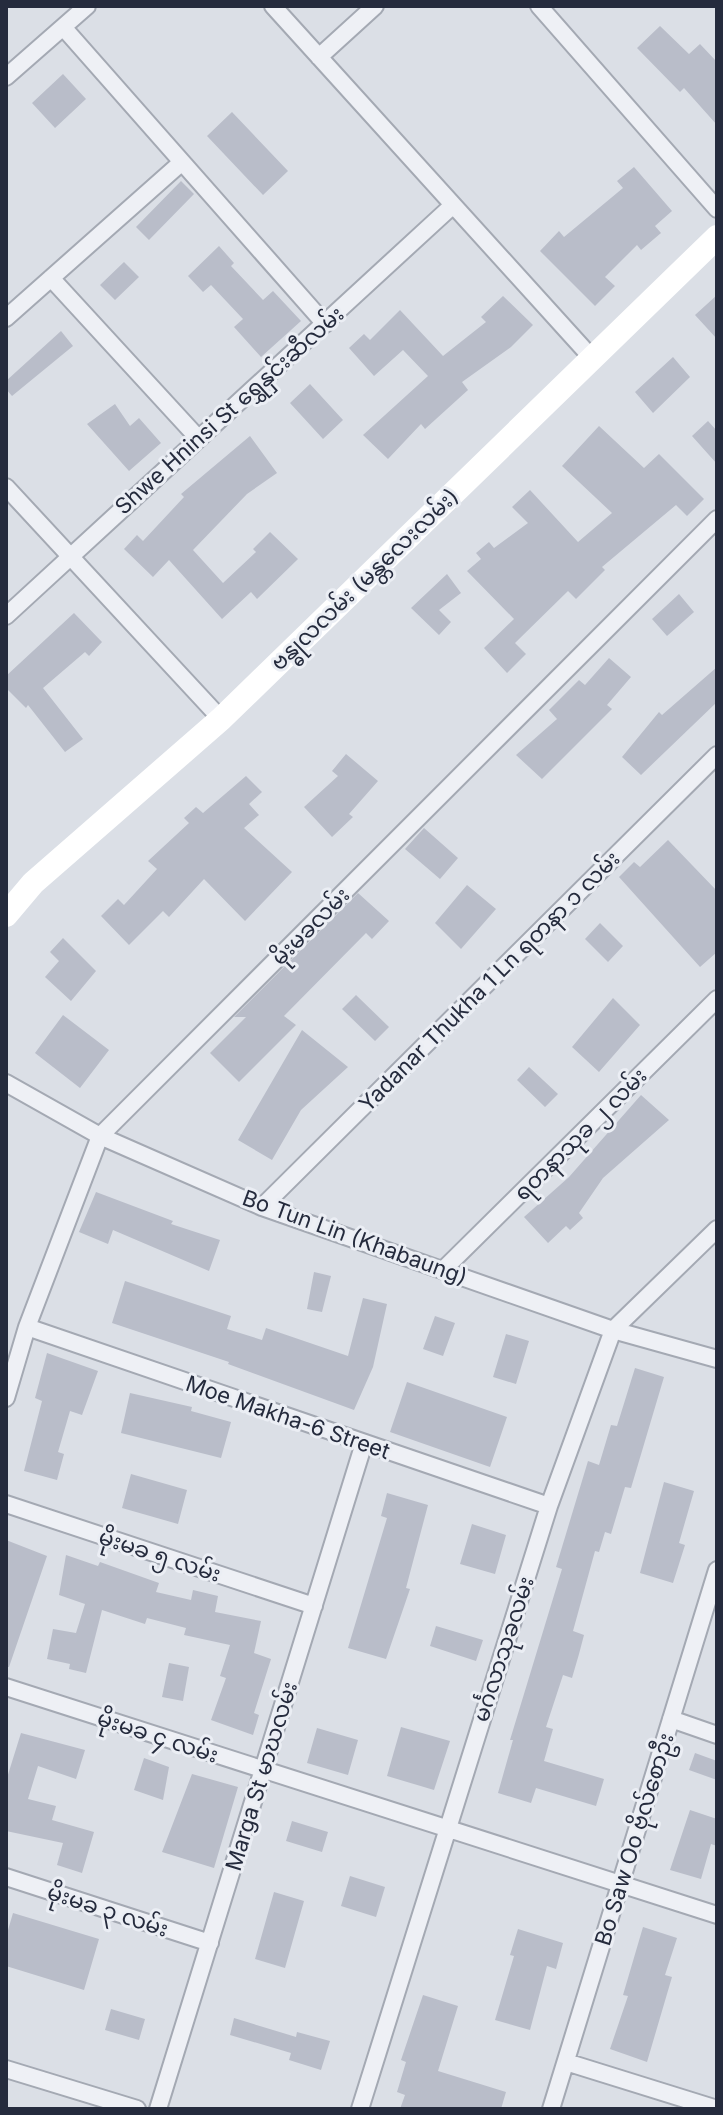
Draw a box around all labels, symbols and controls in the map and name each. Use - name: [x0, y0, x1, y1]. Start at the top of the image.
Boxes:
- street label: Shwe Hninsi St ရွှေနှင်းဆီလမ်း: [108, 299, 352, 523]
- street label: ဗန္ဓုလလမ်း (မန္တလေးလမ်း): [263, 481, 467, 679]
- street label: Yadanar Thukha 1 Ln ရတနာ ၁ လမ်း: [352, 844, 628, 1120]
- street label: မိုးမခလမ်း: [264, 880, 358, 974]
- street label: ရတနာသုခ ၂ လမ်း: [507, 1061, 655, 1209]
- street label: Bo Tun Lin (Khabaung): [239, 1184, 471, 1290]
- street label: Moe Makha-6 Street: [183, 1370, 393, 1464]
- street label: မိုးမခ ၅ လမ်း: [94, 1521, 225, 1592]
- street label: မင်္ဂလာသုခလမ်း: [465, 1572, 543, 1727]
- street label: Marga St မာဃလမ်း: [218, 1678, 302, 1874]
- street label: မိုးမခ ၄ လမ်း: [93, 1702, 222, 1773]
- street label: Bo Saw Oo ဗိုလ်စောဦး: [587, 1729, 684, 1950]
- street label: မိုးမခ ၃ လမ်း: [43, 1876, 172, 1947]

